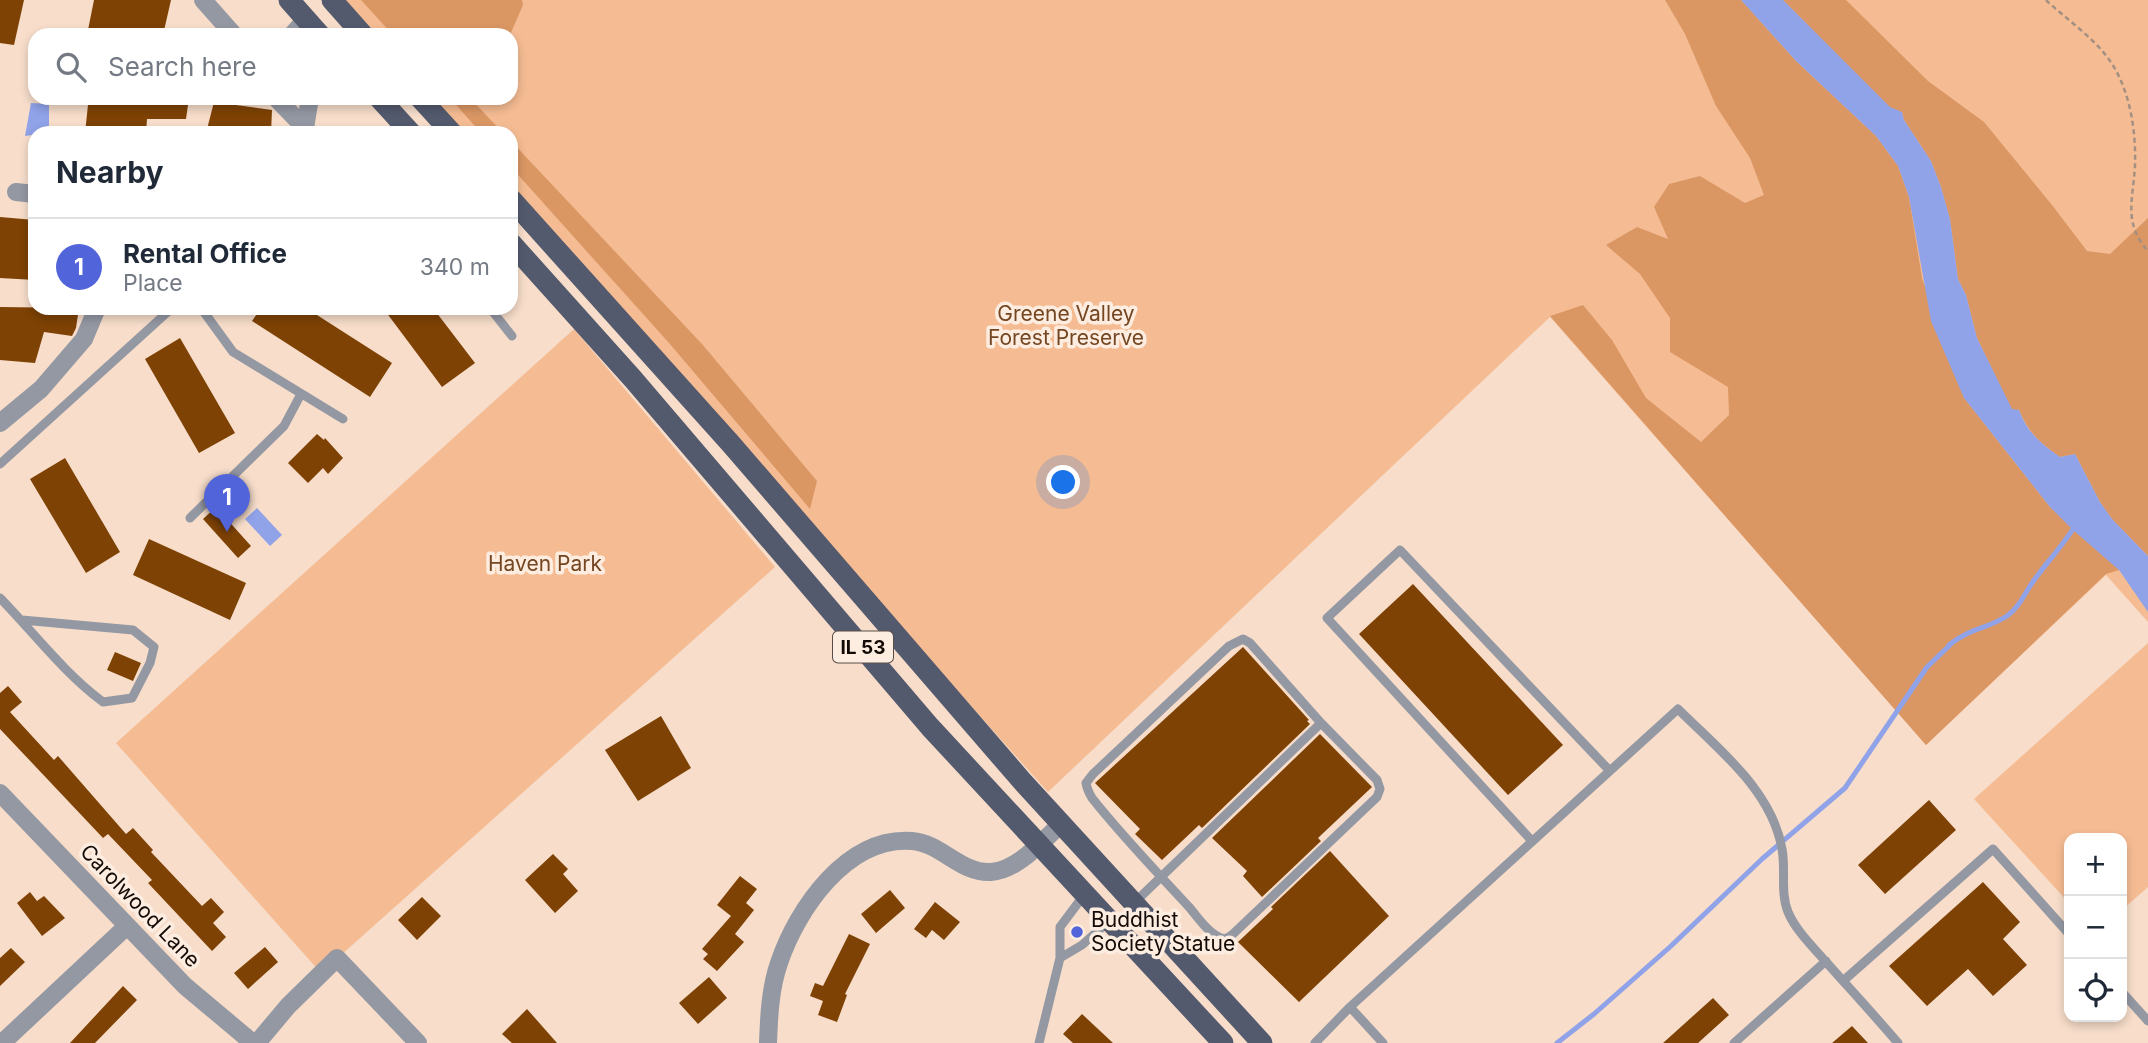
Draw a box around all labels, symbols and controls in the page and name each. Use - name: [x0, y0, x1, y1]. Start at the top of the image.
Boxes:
- search box: [28, 28, 518, 105]
- icon: search: [52, 48, 90, 86]
- text: Search here: [108, 51, 257, 82]
- text: Nearby: [56, 154, 164, 190]
- text: Rental Office: [123, 238, 287, 269]
- text: 1: [74, 253, 84, 281]
- text: 340 m: [420, 253, 490, 281]
- text: Place: [123, 269, 183, 297]
- park label: Greene Valley Forest Preserve: [988, 301, 1144, 350]
- your location: [1046, 465, 1080, 499]
- pin: 1: [204, 474, 250, 532]
- park label: Haven Park: [488, 551, 602, 576]
- road number: IL 53: [833, 632, 893, 662]
- map controls: [2064, 833, 2127, 1022]
- button: +: [2064, 833, 2127, 896]
- street label: Carolwood Lane: [75, 839, 205, 972]
- button: −: [2064, 896, 2127, 959]
- place label: Buddhist Society Statue: [1091, 907, 1235, 956]
- marker: Buddhist Society Statue: [1069, 924, 1085, 940]
- button: locate: [2064, 959, 2127, 1022]

